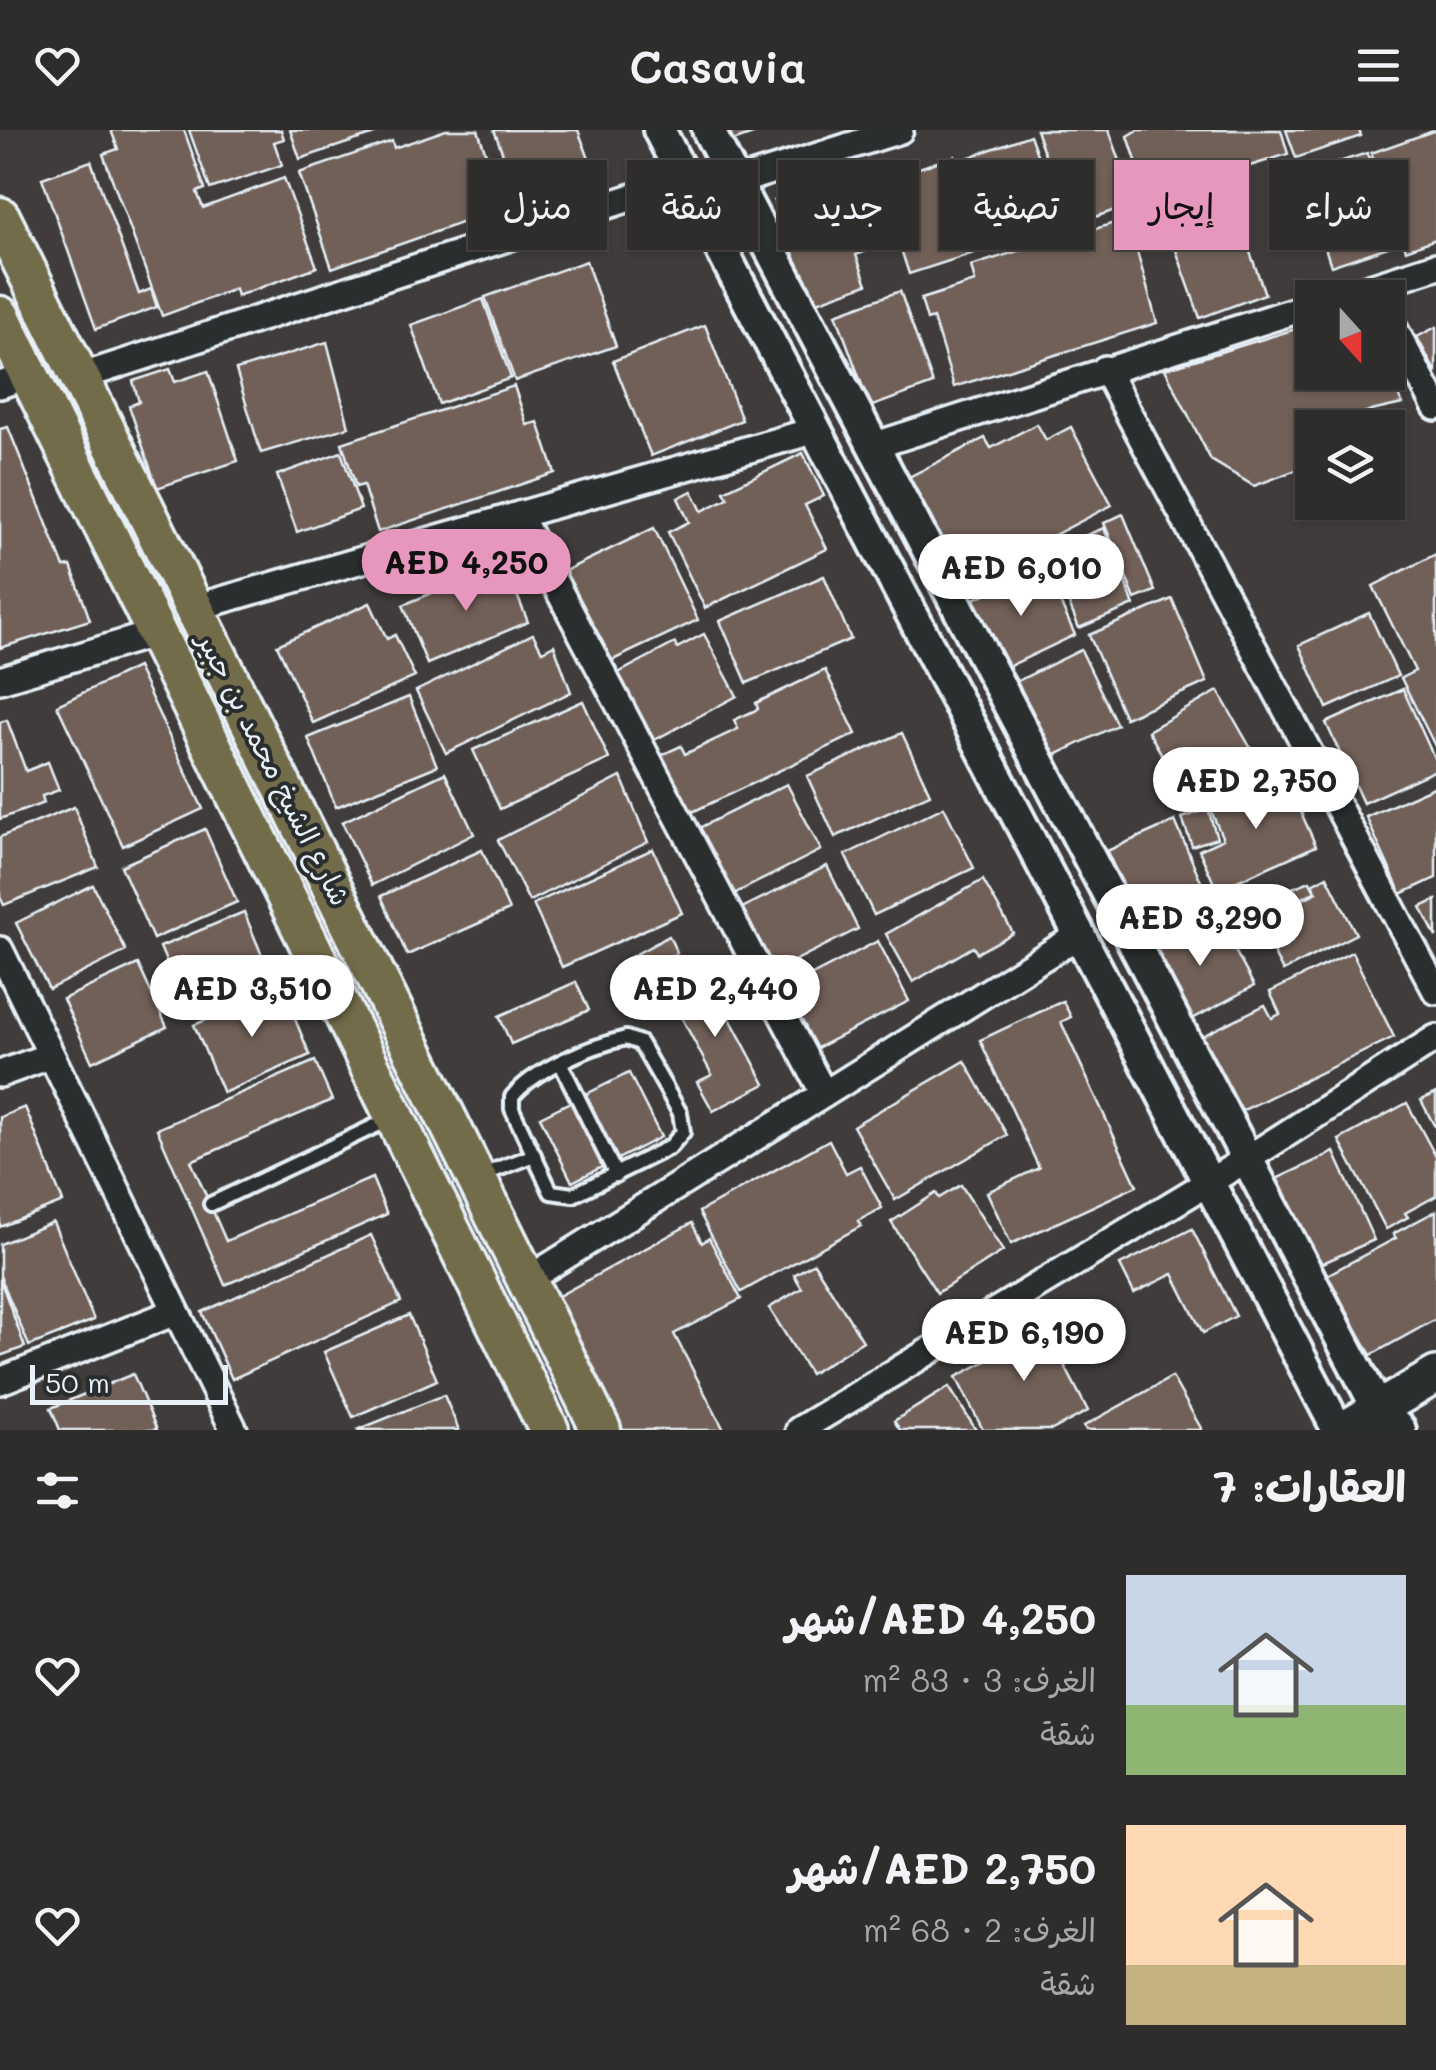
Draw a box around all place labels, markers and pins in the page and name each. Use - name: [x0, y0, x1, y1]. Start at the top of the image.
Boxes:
- pin: AED 4,250: [352, 529, 580, 614]
- pin: AED 6,010: [907, 534, 1135, 619]
- pin: AED 2,750: [1142, 747, 1370, 832]
- pin: AED 3,290: [1086, 884, 1314, 969]
- pin: AED 3,510: [138, 955, 366, 1040]
- pin: AED 2,440: [601, 955, 829, 1040]
- pin: AED 6,190: [910, 1299, 1138, 1384]

